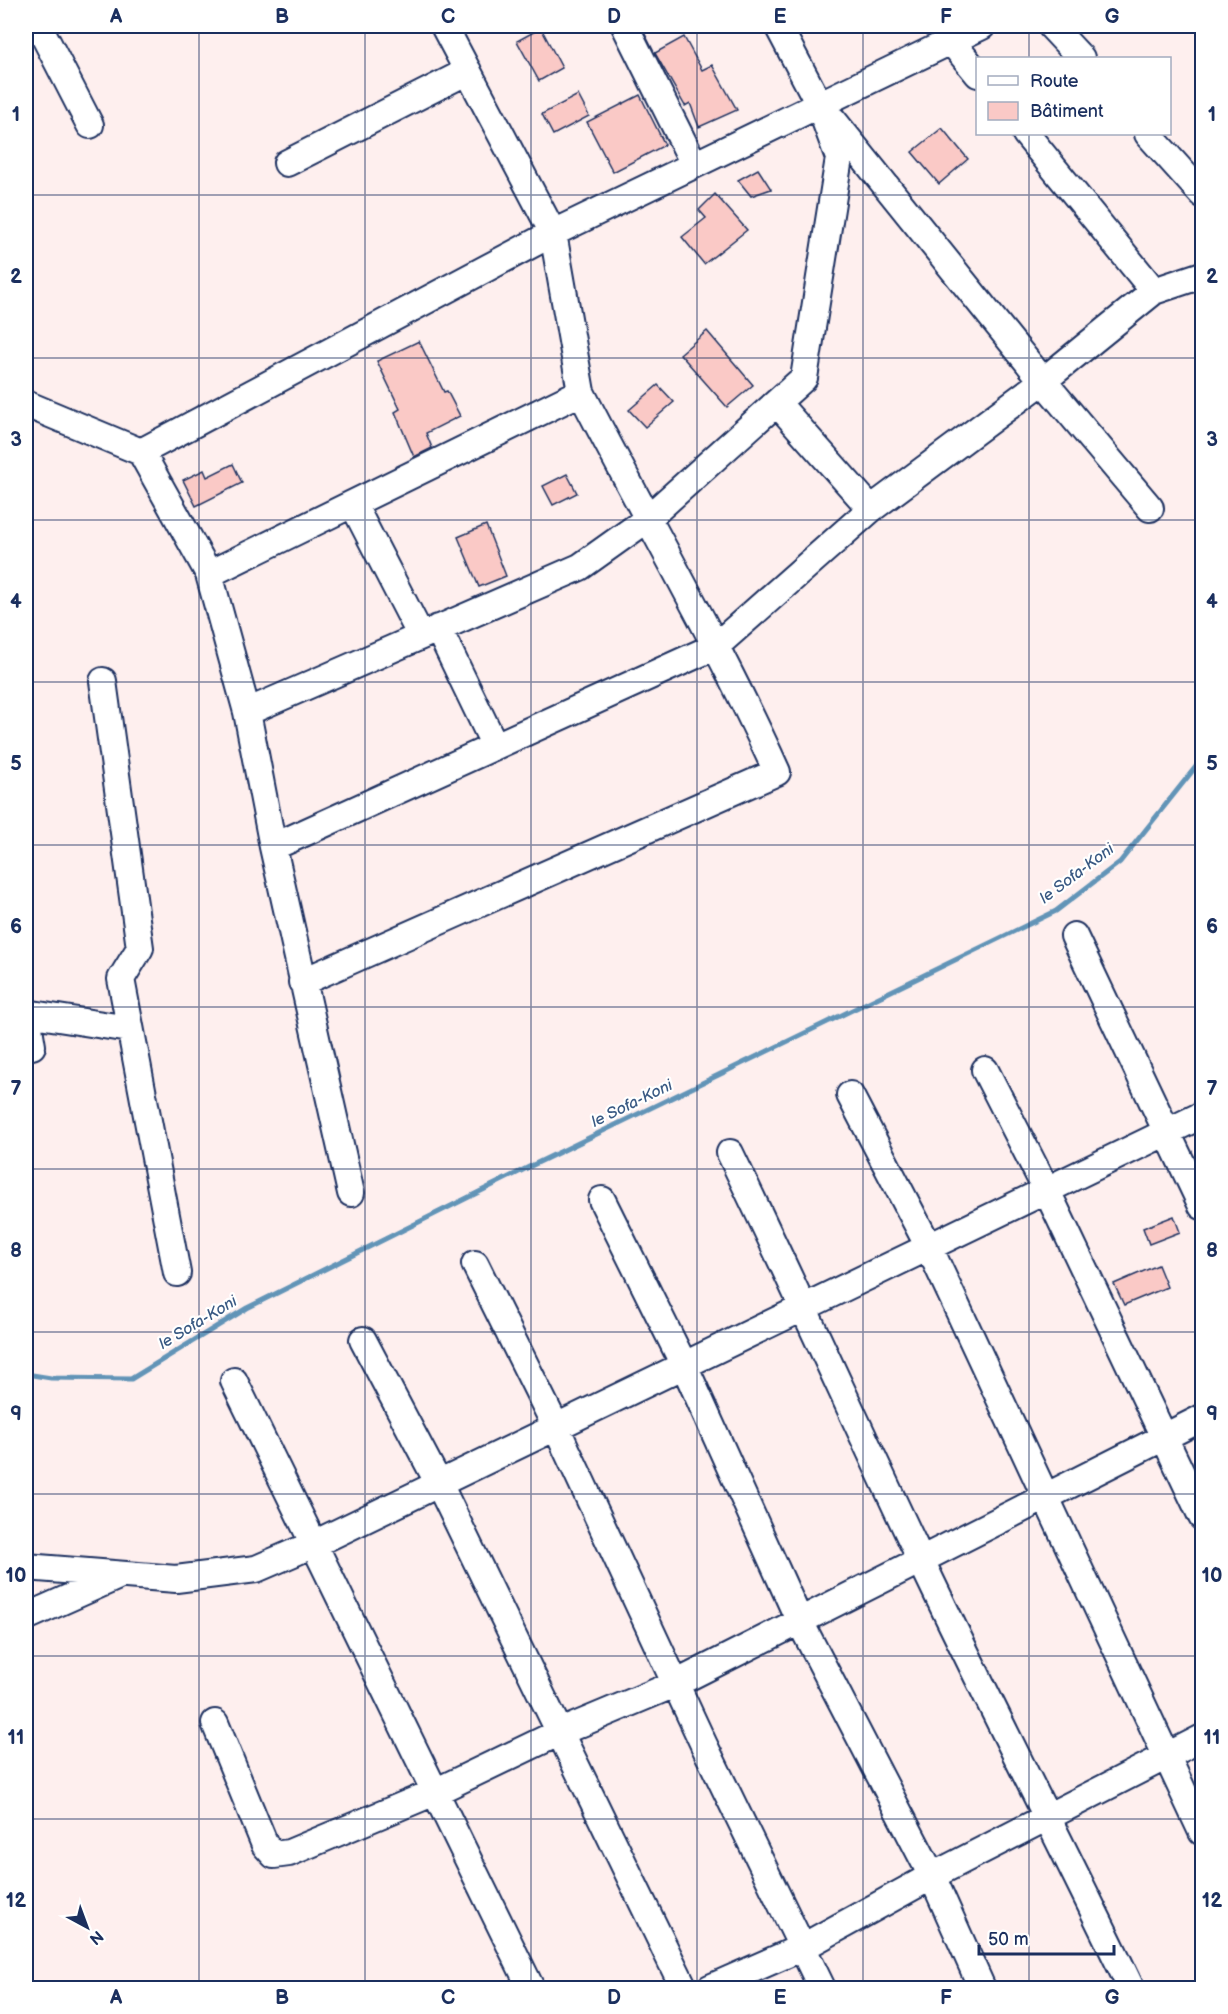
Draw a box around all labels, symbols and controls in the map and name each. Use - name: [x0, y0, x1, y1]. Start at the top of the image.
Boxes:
- text: A: [109, 5, 123, 29]
- text: B: [275, 5, 289, 29]
- text: C: [441, 5, 455, 29]
- text: D: [607, 5, 621, 29]
- text: E: [774, 5, 787, 29]
- text: F: [940, 5, 952, 29]
- text: G: [1105, 5, 1120, 29]
- legend: [976, 57, 1171, 135]
- text: Route: [1030, 71, 1079, 92]
- text: Bâtiment: [1030, 101, 1104, 122]
- text: 1: [12, 103, 20, 127]
- text: 1: [1208, 103, 1216, 127]
- text: 2: [10, 265, 22, 289]
- text: 2: [1206, 265, 1218, 289]
- text: 3: [10, 428, 22, 452]
- text: 3: [1206, 428, 1218, 452]
- text: 4: [10, 590, 22, 614]
- text: 4: [1206, 590, 1218, 614]
- text: 5: [10, 752, 22, 776]
- text: 5: [1206, 752, 1218, 776]
- water label: le Sofa-Koni: [1036, 839, 1119, 908]
- text: 6: [10, 915, 22, 939]
- text: 6: [1206, 915, 1218, 939]
- water label: le Sofa-Koni: [588, 1076, 677, 1132]
- text: 7: [10, 1077, 22, 1101]
- text: 7: [1206, 1077, 1218, 1101]
- text: 8: [10, 1239, 22, 1263]
- text: 8: [1206, 1239, 1218, 1263]
- water label: le Sofa-Koni: [155, 1291, 242, 1354]
- text: 9: [10, 1402, 22, 1426]
- text: 9: [1206, 1402, 1218, 1426]
- text: 10: [6, 1564, 26, 1588]
- text: 10: [1202, 1564, 1222, 1588]
- text: 11: [8, 1726, 24, 1750]
- text: 11: [1204, 1726, 1220, 1750]
- text: 12: [6, 1889, 26, 1913]
- text: 12: [1202, 1889, 1222, 1913]
- north arrow: [57, 1897, 117, 1957]
- scale bar: [979, 1918, 1114, 1956]
- text: N: [85, 1926, 107, 1948]
- text: 50 m: [988, 1929, 1029, 1950]
- text: A: [109, 1986, 123, 2010]
- text: B: [275, 1986, 289, 2010]
- text: C: [441, 1986, 455, 2010]
- text: D: [607, 1986, 621, 2010]
- text: E: [774, 1986, 787, 2010]
- text: F: [940, 1986, 952, 2010]
- text: G: [1105, 1986, 1120, 2010]

